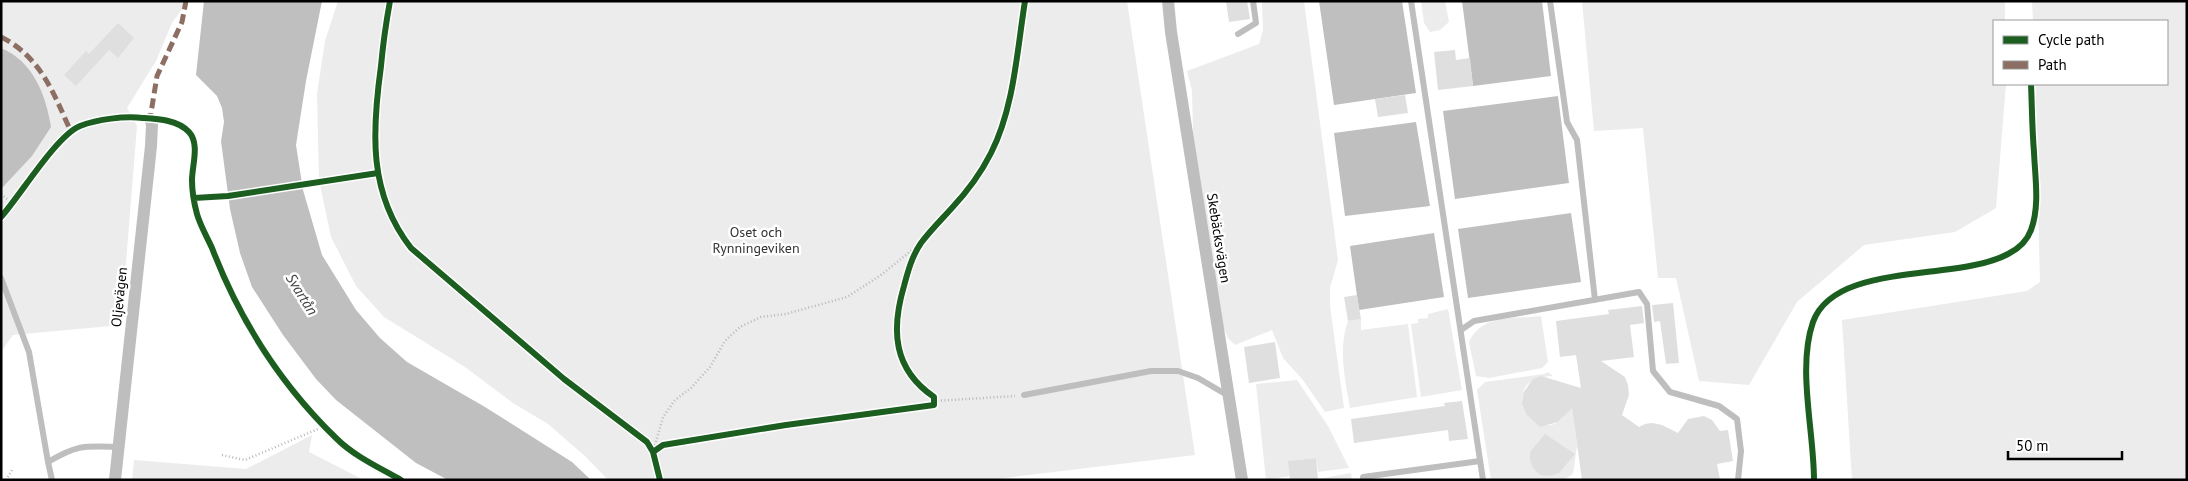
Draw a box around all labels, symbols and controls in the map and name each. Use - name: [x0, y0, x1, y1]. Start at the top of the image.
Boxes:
- legend: [1993, 20, 2168, 85]
- text: Cycle path: [2038, 30, 2104, 49]
- text: Path: [2038, 55, 2067, 74]
- street label: Skebäcksvägen: [1203, 192, 1235, 284]
- park label: Oset och Rynningeviken: [712, 223, 800, 257]
- street label: Oljevägen: [107, 266, 131, 328]
- water label: Svartån: [282, 269, 322, 319]
- scale bar: [2008, 428, 2122, 460]
- text: 50 m: [2016, 436, 2049, 455]

